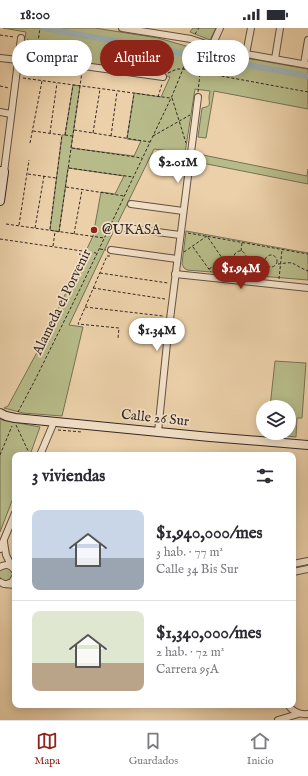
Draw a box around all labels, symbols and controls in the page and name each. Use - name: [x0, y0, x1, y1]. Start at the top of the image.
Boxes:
- text: 18:00: [20, 5, 50, 24]
- chip: Comprar: [12, 40, 92, 76]
- chip: Alquilar: [100, 40, 174, 76]
- chip: Filtros: [182, 40, 249, 76]
- pin: $2.01M: [145, 150, 211, 184]
- text: $2.01M: [158, 154, 198, 171]
- place label: @UKASA: [102, 221, 161, 239]
- marker: @UKASA: [89, 225, 99, 235]
- street label: Alameda el Porvenir: [28, 246, 95, 359]
- pin: $1.94M: [208, 256, 274, 290]
- text: $1.94M: [221, 260, 261, 277]
- pin: $1.34M: [124, 318, 190, 352]
- text: $1.34M: [138, 322, 176, 339]
- map controls: [256, 400, 296, 440]
- button: layers: [256, 400, 296, 440]
- street label: Calle 26 Sur: [120, 405, 190, 431]
- icon: filters: [254, 465, 276, 487]
- text: 3 viviendas: [32, 466, 105, 487]
- text: $1,940,000/mes: [156, 523, 263, 544]
- icon: home: [64, 526, 112, 574]
- text: 3 hab. · 77 m²: [156, 544, 223, 561]
- text: Calle 34 Bis Sur: [156, 561, 239, 578]
- text: $1,340,000/mes: [156, 623, 262, 644]
- icon: home: [64, 627, 112, 675]
- text: 2 hab. · 72 m²: [156, 644, 224, 661]
- text: Carrera 95A: [156, 661, 219, 678]
- tab: Mapa: [34, 730, 60, 768]
- tab: Guardados: [129, 730, 178, 768]
- tab: Inicio: [247, 730, 274, 768]

